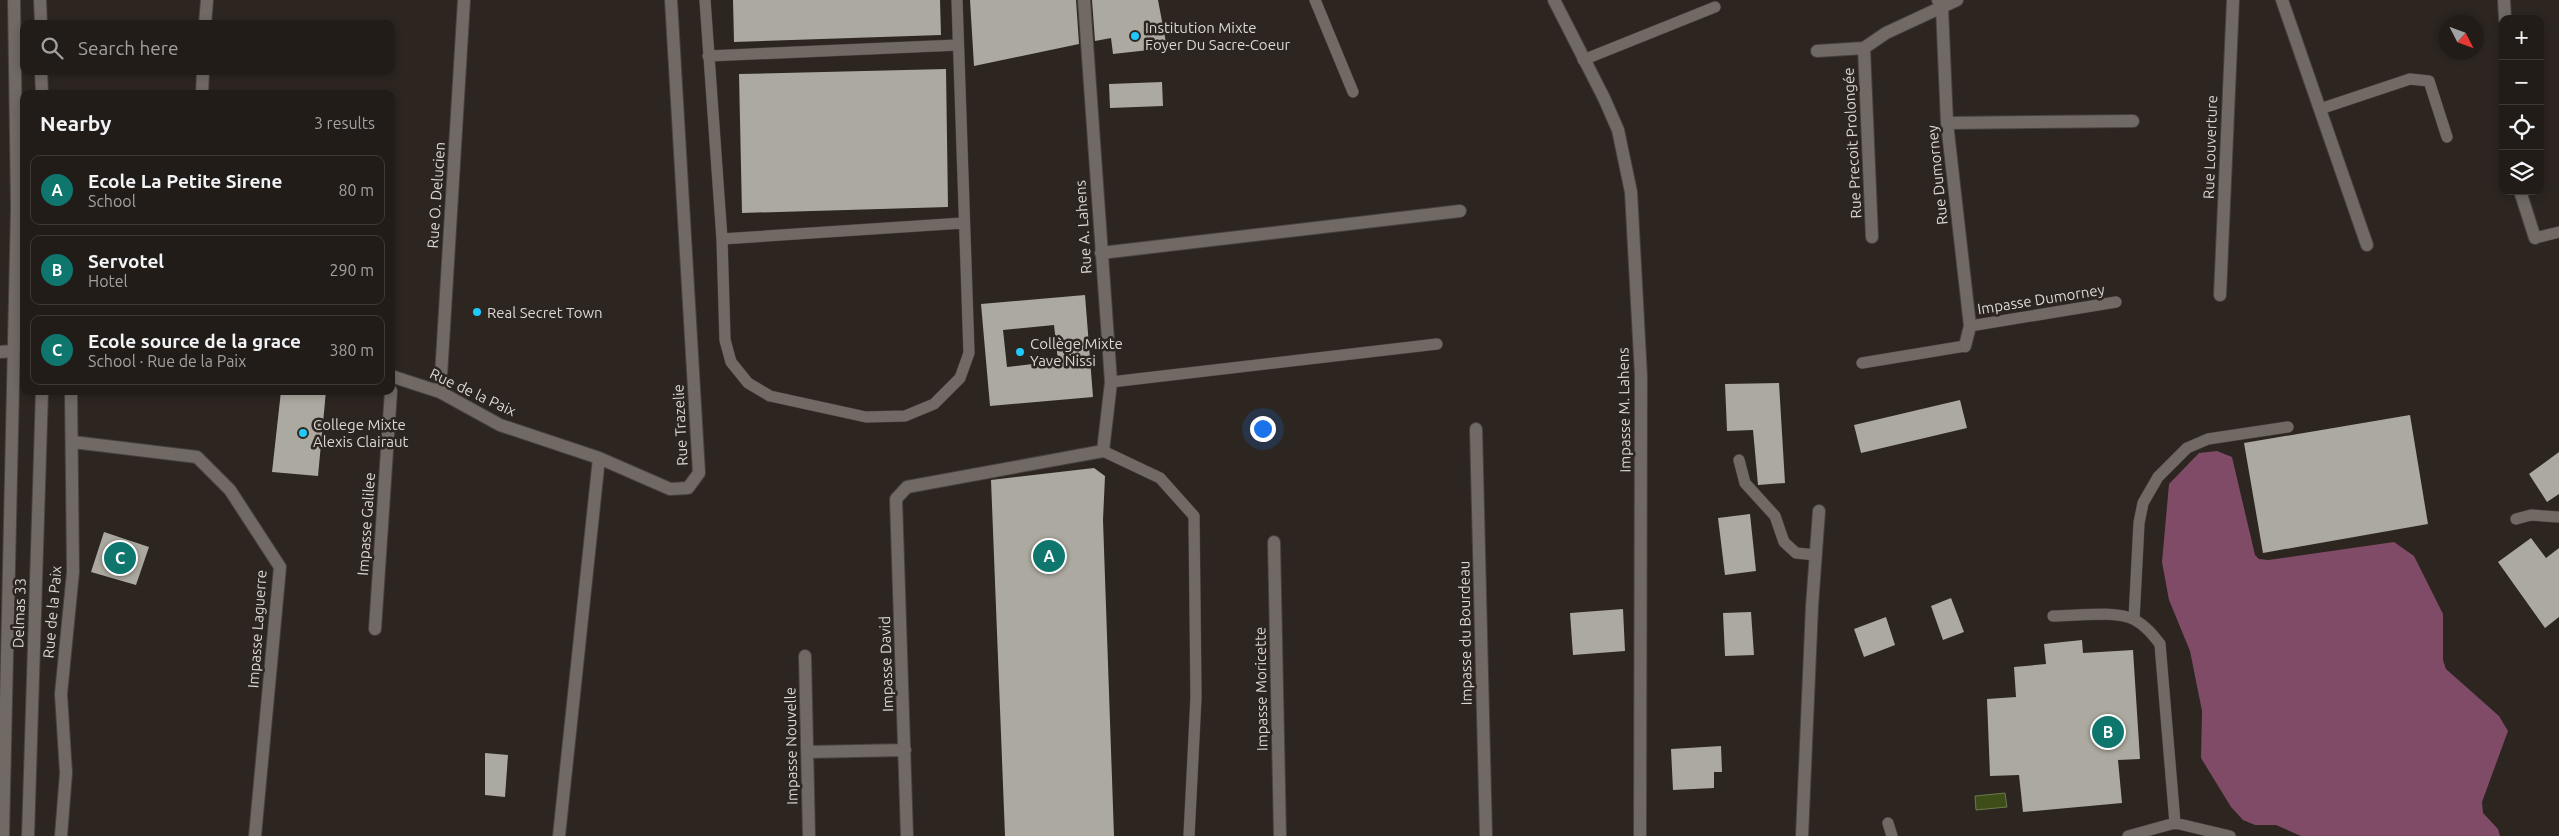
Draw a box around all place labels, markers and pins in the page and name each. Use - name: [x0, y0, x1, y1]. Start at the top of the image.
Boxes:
- place label: Institution Mixte Foyer Du Sacre-Coeur: [1145, 19, 1290, 53]
- marker: Institution Mixte Foyer Du Sacre-Coeur: [1129, 30, 1141, 42]
- place label: Real Secret Town: [487, 304, 603, 321]
- marker: Real Secret Town: [471, 306, 483, 318]
- place label: Collège Mixte Yave Nissi: [1030, 335, 1123, 369]
- marker: Collège Mixte Yave Nissi: [1014, 346, 1026, 358]
- place label: College Mixte Alexis Clairaut: [313, 416, 409, 450]
- marker: College Mixte Alexis Clairaut: [297, 427, 309, 439]
- pin: A: [1033, 537, 1065, 575]
- pin: C: [104, 539, 136, 577]
- pin: B: [2092, 713, 2124, 751]

